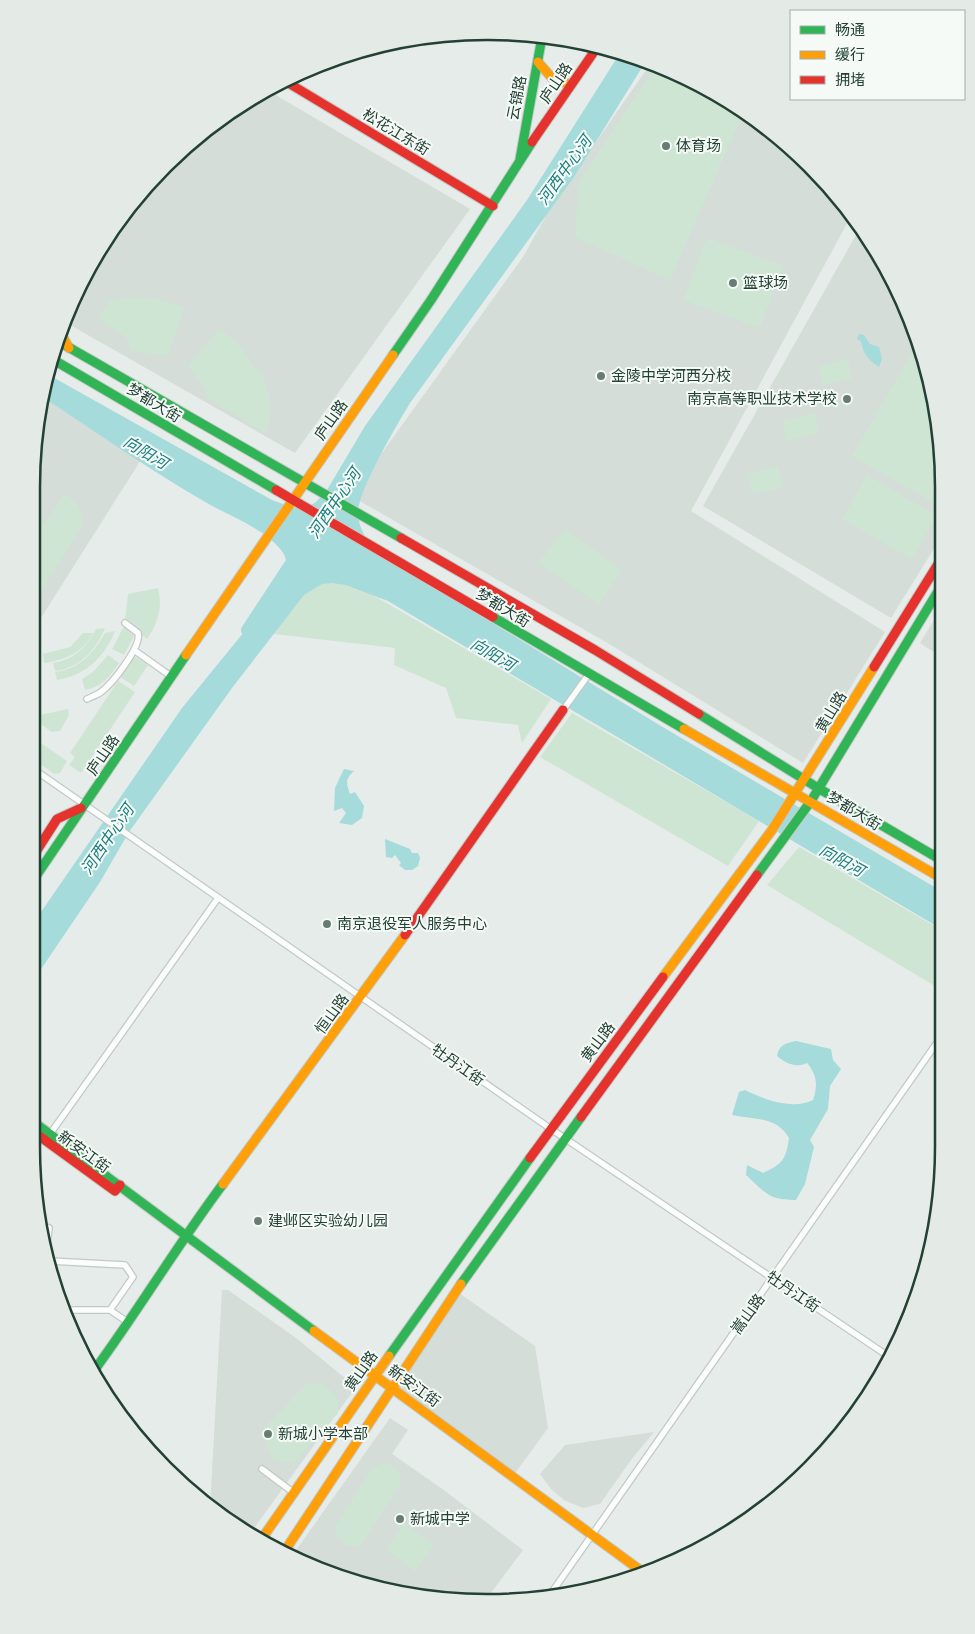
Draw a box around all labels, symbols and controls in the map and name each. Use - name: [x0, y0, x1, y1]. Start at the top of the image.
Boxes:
- legend: [790, 10, 965, 100]
- text: 畅通: [835, 20, 865, 39]
- text: 缓行: [835, 45, 865, 64]
- street label: 庐山路: [535, 59, 576, 107]
- text: 拥堵: [835, 70, 865, 89]
- street label: 云锦路: [503, 74, 530, 122]
- street label: 松花江东街: [359, 104, 433, 159]
- water label: 河西中心河: [533, 130, 597, 208]
- place label: 体育场: [676, 136, 721, 155]
- marker: 体育场: [660, 140, 672, 152]
- place label: 篮球场: [743, 273, 788, 292]
- marker: 篮球场: [727, 277, 739, 289]
- place label: 金陵中学河西分校: [611, 366, 731, 385]
- marker: 金陵中学河西分校: [595, 370, 607, 382]
- street label: 梦都大街: [124, 379, 185, 426]
- place label: 南京高等职业技术学校: [687, 389, 837, 408]
- marker: 南京高等职业技术学校: [841, 393, 853, 405]
- street label: 庐山路: [310, 396, 351, 444]
- water label: 向阳河: [120, 432, 174, 474]
- water label: 河西中心河: [304, 462, 366, 542]
- street label: 梦都大街: [473, 584, 534, 631]
- water label: 向阳河: [467, 634, 521, 676]
- street label: 黄山路: [811, 688, 850, 736]
- street label: 庐山路: [82, 731, 123, 779]
- street label: 梦都大街: [824, 787, 885, 834]
- water label: 河西中心河: [77, 798, 139, 878]
- water label: 向阳河: [816, 840, 870, 882]
- place label: 南京退役军人服务中心: [337, 914, 487, 933]
- marker: 南京退役军人服务中心: [321, 918, 333, 930]
- street label: 恒山路: [311, 990, 353, 1037]
- street label: 黄山路: [576, 1018, 619, 1065]
- street label: 牡丹江街: [428, 1040, 488, 1090]
- street label: 新安江街: [54, 1126, 114, 1177]
- place label: 建邺区实验幼儿园: [268, 1211, 388, 1230]
- marker: 建邺区实验幼儿园: [252, 1215, 264, 1227]
- street label: 牡丹江街: [763, 1267, 823, 1316]
- street label: 嵩山路: [727, 1290, 769, 1337]
- street label: 黄山路: [340, 1347, 381, 1395]
- street label: 新安江街: [384, 1360, 444, 1411]
- place label: 新城小学本部: [278, 1424, 368, 1443]
- marker: 新城小学本部: [262, 1428, 274, 1440]
- place label: 新城中学: [410, 1509, 470, 1528]
- marker: 新城中学: [394, 1513, 406, 1525]

